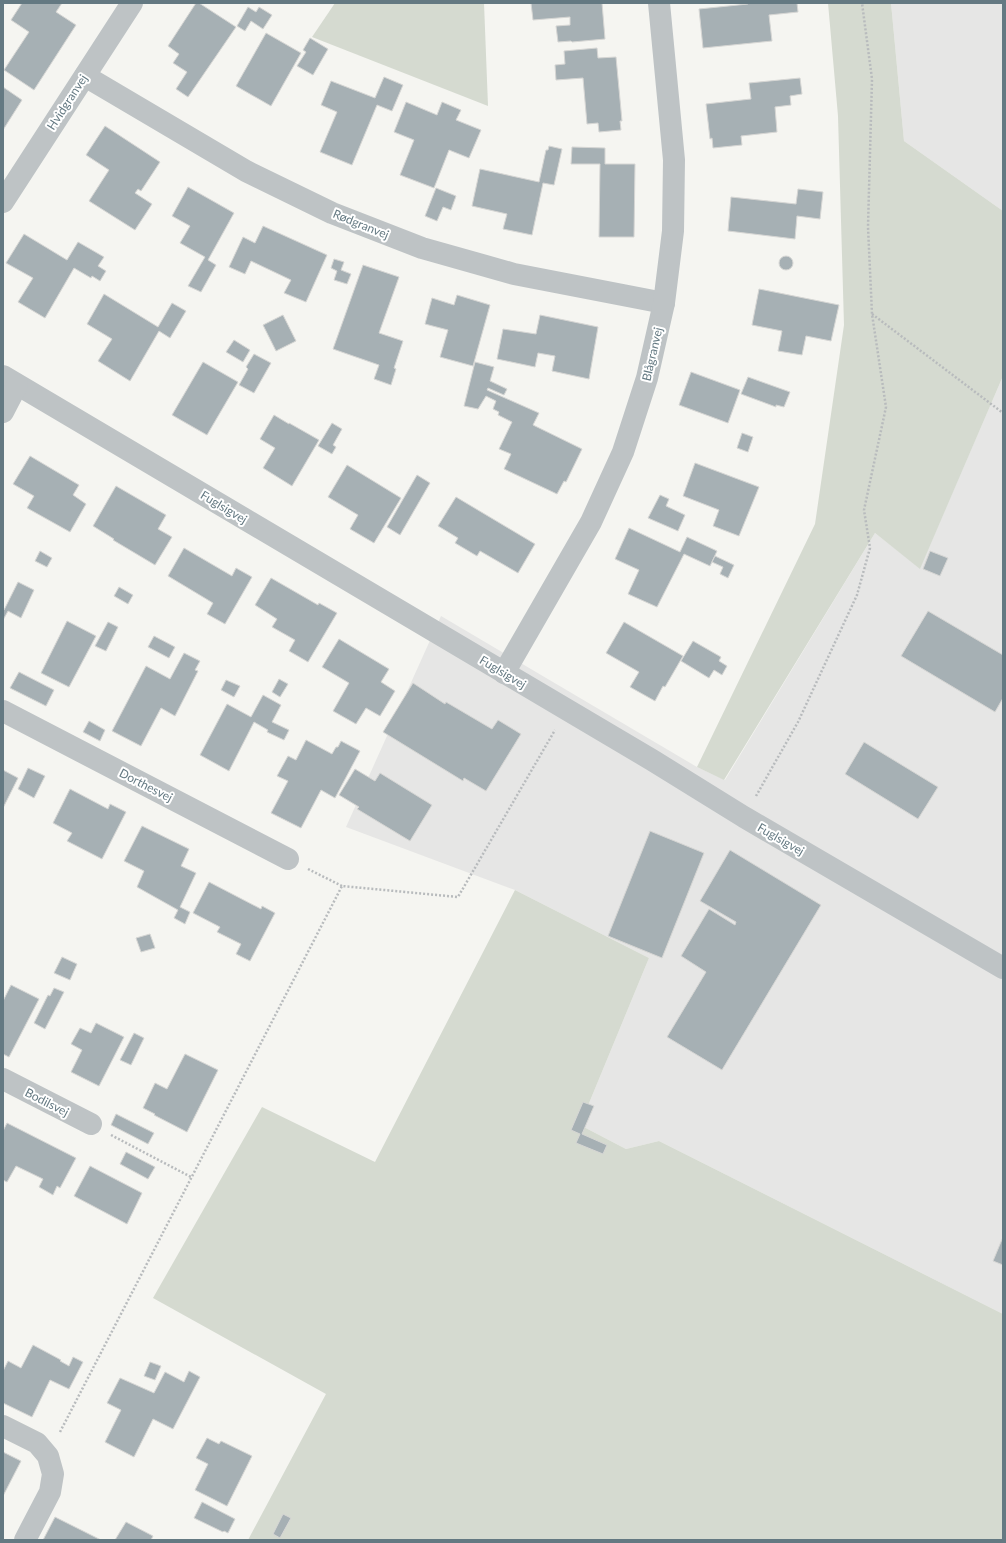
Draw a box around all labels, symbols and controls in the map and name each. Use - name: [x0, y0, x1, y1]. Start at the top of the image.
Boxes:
- street label: Hvidgranvej: [44, 71, 91, 133]
- street label: Rødgranvej: [331, 206, 391, 242]
- street label: Blågranvej: [639, 326, 665, 382]
- street label: Fuglsigvej: [198, 487, 250, 527]
- street label: Fuglsigvej: [477, 652, 529, 692]
- street label: Dorthesvej: [117, 765, 175, 805]
- street label: Fuglsigvej: [755, 820, 807, 858]
- street label: Bodilsvej: [23, 1085, 72, 1119]

